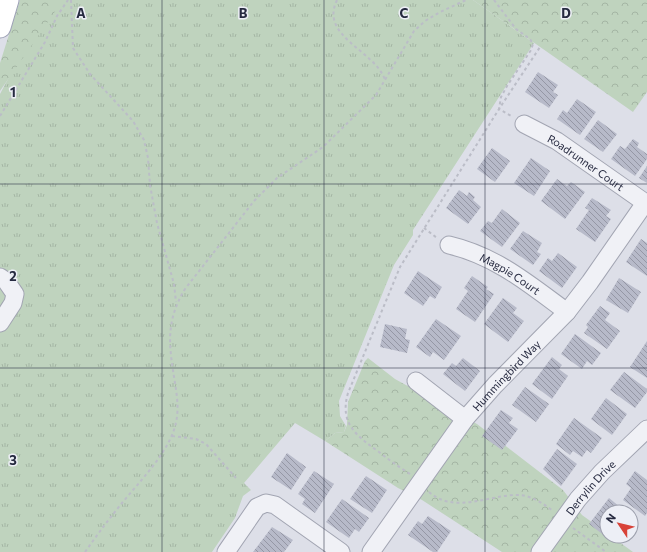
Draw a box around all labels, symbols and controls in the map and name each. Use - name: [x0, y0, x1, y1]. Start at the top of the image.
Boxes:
- text: A: [76, 5, 86, 21]
- text: B: [239, 5, 248, 21]
- text: C: [400, 5, 409, 21]
- text: D: [561, 5, 571, 21]
- text: 1: [10, 84, 16, 100]
- street label: Roadrunner Court: [546, 131, 628, 193]
- street label: Magpie Court: [478, 250, 544, 297]
- text: 2: [9, 268, 17, 284]
- street label: Hummingbird Way: [469, 337, 543, 413]
- text: 3: [9, 452, 17, 468]
- street label: Derrylin Drive: [562, 457, 618, 517]
- north arrow: [599, 504, 639, 544]
- text: N: [603, 511, 618, 525]

